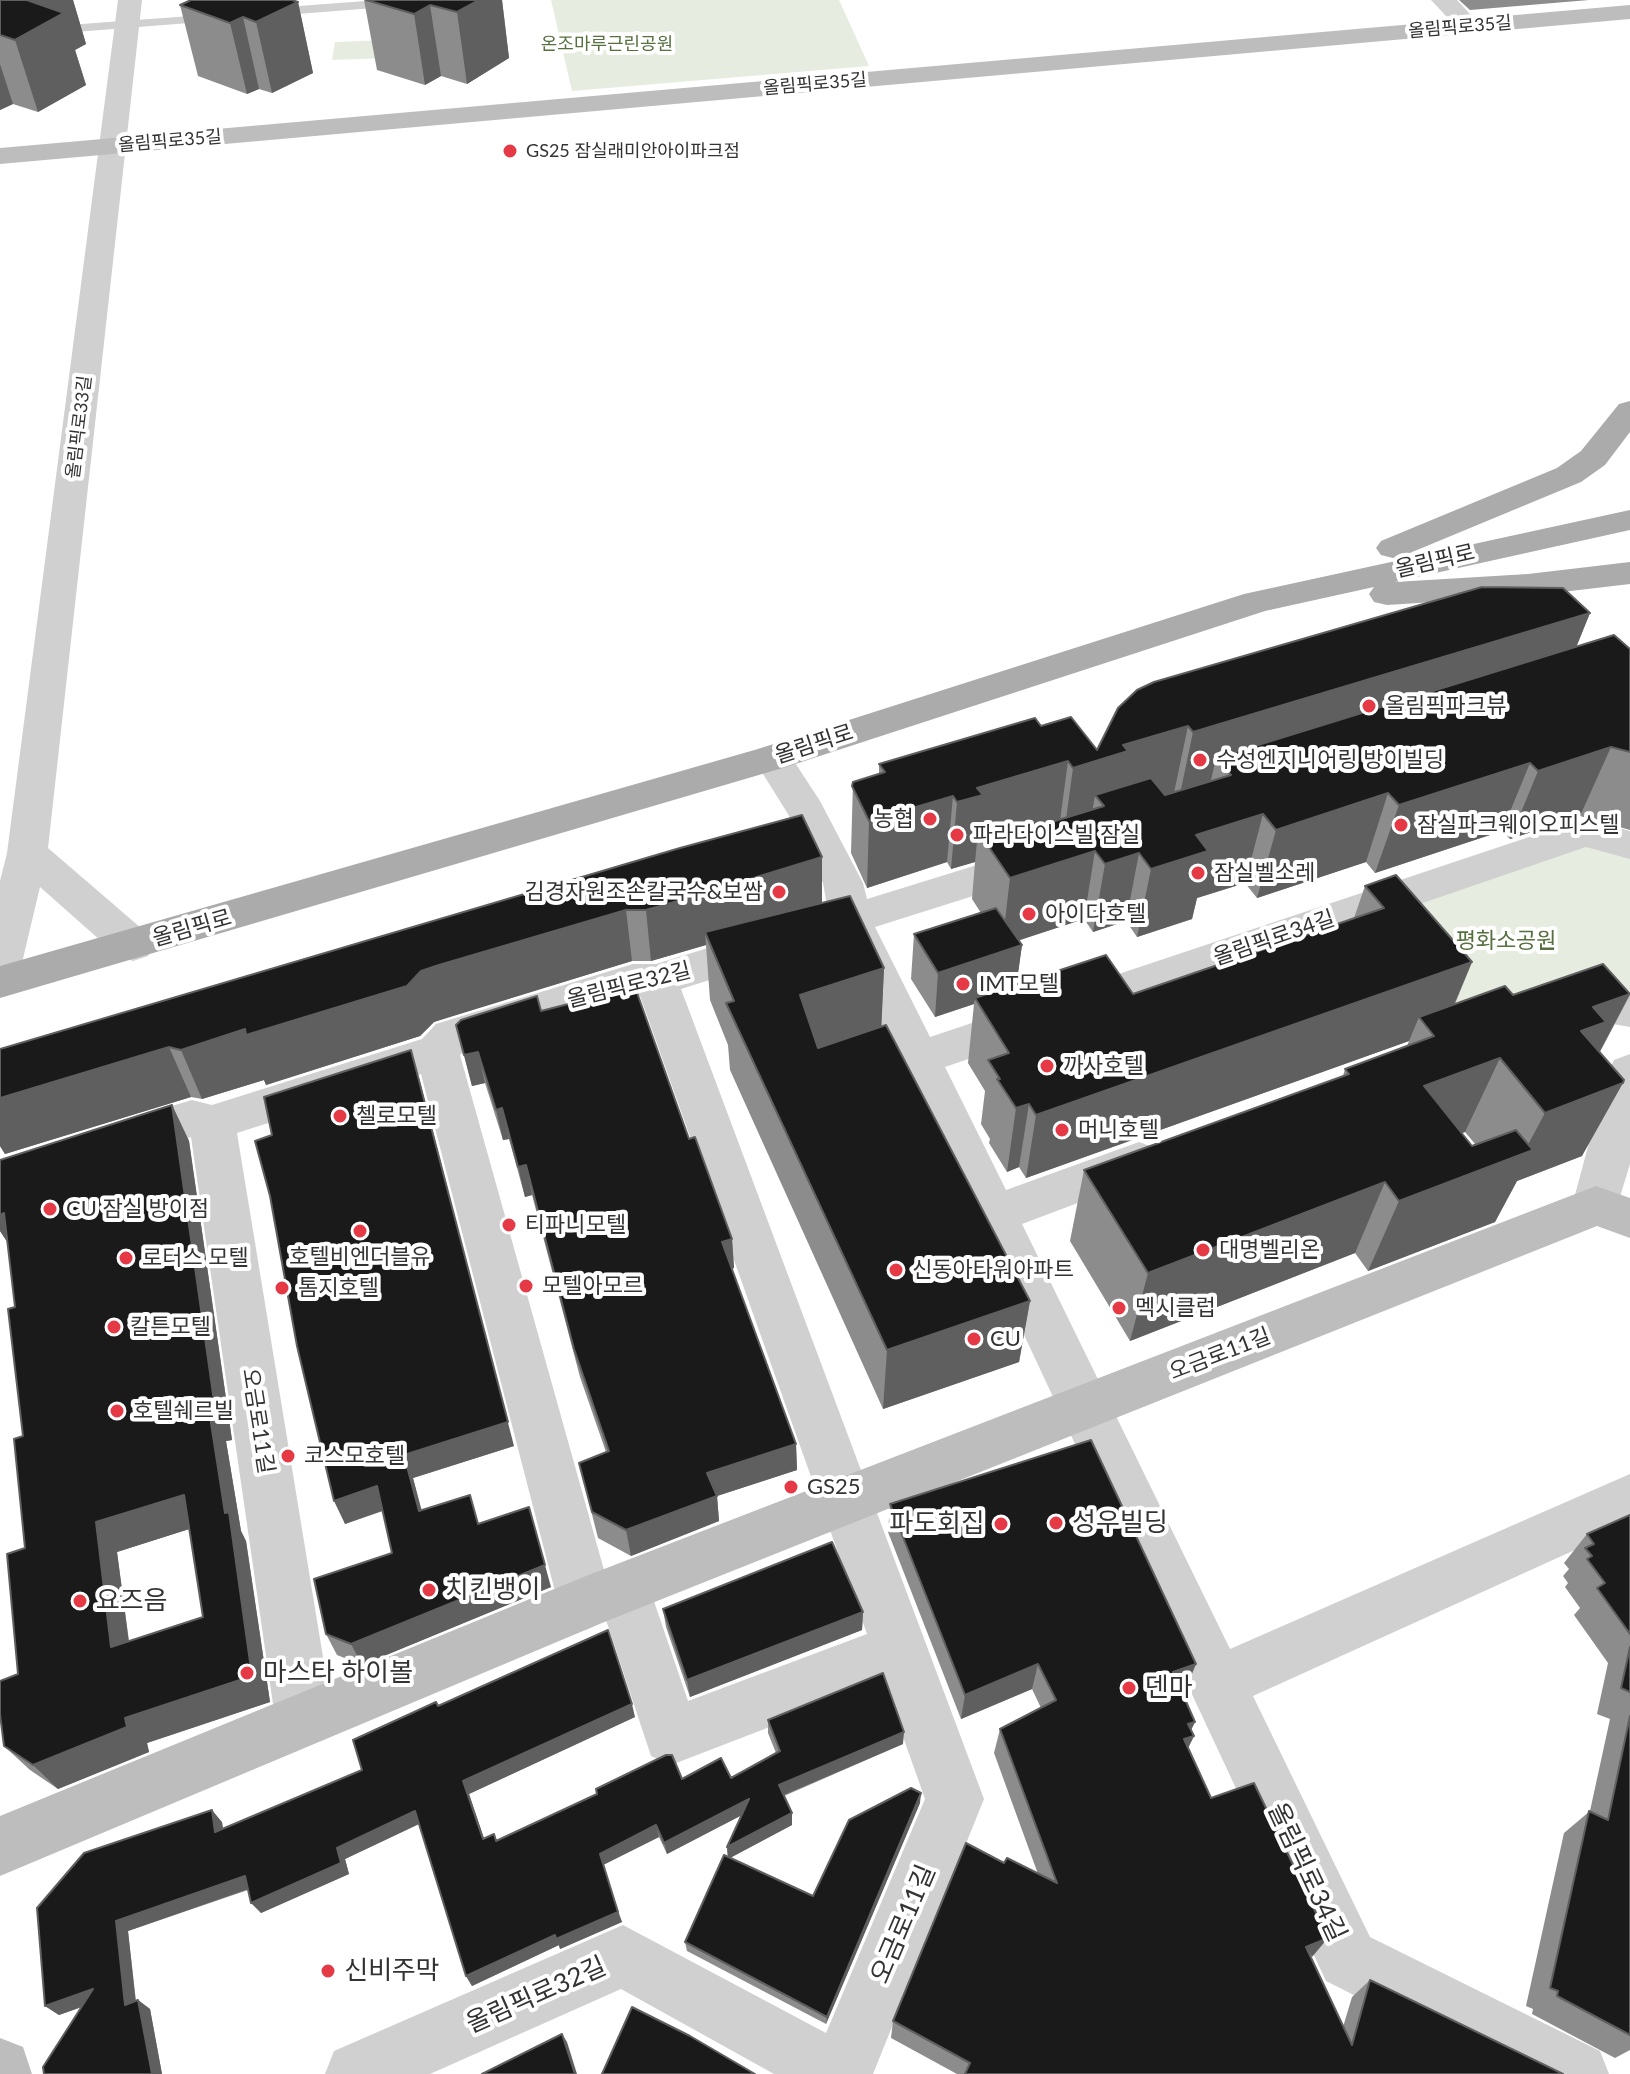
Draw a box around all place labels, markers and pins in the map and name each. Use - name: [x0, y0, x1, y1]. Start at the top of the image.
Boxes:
- place label: GS25 잠실래미안아이파크점: [526, 140, 740, 162]
- marker: GS25 잠실래미안아이파크점: [501, 142, 519, 160]
- place label: 올림픽파크뷰: [1385, 693, 1506, 719]
- marker: 올림픽파크뷰: [1360, 697, 1378, 715]
- place label: 수성엔지니어링 방이빌딩: [1216, 747, 1444, 773]
- marker: 수성엔지니어링 방이빌딩: [1191, 751, 1209, 769]
- place label: 농협: [874, 806, 914, 832]
- marker: 농협: [921, 810, 939, 828]
- place label: 잠실파크웨이오피스텔: [1417, 812, 1619, 838]
- marker: 잠실파크웨이오피스텔: [1392, 816, 1410, 834]
- place label: 파라다이스빌 잠실: [973, 822, 1141, 848]
- marker: 파라다이스빌 잠실: [948, 826, 966, 844]
- place label: 잠실벨소레: [1214, 860, 1315, 886]
- marker: 잠실벨소레: [1189, 864, 1207, 882]
- place label: 김경자원조손칼국수&보쌈: [525, 879, 763, 905]
- marker: 김경자원조손칼국수&보쌈: [770, 883, 788, 901]
- place label: 아이다호텔: [1045, 901, 1146, 927]
- marker: 아이다호텔: [1020, 905, 1038, 923]
- place label: IMT모텔: [979, 971, 1059, 997]
- marker: IMT모텔: [954, 975, 972, 993]
- place label: 까사호텔: [1063, 1053, 1144, 1079]
- marker: 까사호텔: [1038, 1057, 1056, 1075]
- place label: 첼로모텔: [356, 1103, 437, 1129]
- marker: 첼로모텔: [331, 1107, 349, 1125]
- place label: 머니호텔: [1078, 1117, 1159, 1143]
- marker: 머니호텔: [1053, 1121, 1071, 1139]
- place label: CU 잠실 방이점: [66, 1196, 209, 1222]
- marker: CU 잠실 방이점: [41, 1200, 59, 1218]
- place label: 티파니모텔: [525, 1212, 626, 1238]
- marker: 티파니모텔: [500, 1216, 518, 1234]
- marker: 호텔비엔더블유: [351, 1222, 369, 1240]
- place label: 대명벨리온: [1219, 1237, 1320, 1263]
- marker: 대명벨리온: [1194, 1241, 1212, 1259]
- place label: 호텔비엔더블유: [289, 1244, 431, 1270]
- place label: 로터스 모텔: [142, 1245, 249, 1271]
- marker: 로터스 모텔: [117, 1249, 135, 1267]
- place label: 신동아타워아파트: [912, 1257, 1074, 1283]
- marker: 신동아타워아파트: [887, 1261, 905, 1279]
- place label: 모텔아모르: [542, 1273, 643, 1299]
- place label: 톰지호텔: [298, 1275, 379, 1301]
- marker: 모텔아모르: [517, 1277, 535, 1295]
- marker: 톰지호텔: [273, 1279, 291, 1297]
- place label: 멕시클럽: [1135, 1295, 1216, 1321]
- marker: 멕시클럽: [1110, 1299, 1128, 1317]
- place label: 칼튼모텔: [130, 1314, 211, 1340]
- marker: 칼튼모텔: [105, 1318, 123, 1336]
- place label: CU: [990, 1326, 1021, 1352]
- marker: CU: [965, 1330, 983, 1348]
- place label: 호텔쉐르빌: [133, 1398, 234, 1424]
- marker: 호텔쉐르빌: [108, 1402, 126, 1420]
- place label: 코스모호텔: [304, 1443, 405, 1469]
- marker: 코스모호텔: [279, 1447, 297, 1465]
- place label: GS25: [807, 1474, 861, 1500]
- marker: GS25: [782, 1478, 800, 1496]
- place label: 성우빌딩: [1072, 1507, 1168, 1539]
- place label: 파도회집: [889, 1508, 985, 1540]
- marker: 성우빌딩: [1047, 1514, 1065, 1532]
- marker: 파도회집: [992, 1515, 1010, 1533]
- place label: 치킨뱅이: [445, 1574, 541, 1606]
- marker: 치킨뱅이: [420, 1581, 438, 1599]
- place label: 요즈음: [96, 1585, 168, 1617]
- marker: 요즈음: [71, 1592, 89, 1610]
- place label: 마스타 하이볼: [263, 1657, 413, 1689]
- marker: 마스타 하이볼: [238, 1664, 256, 1682]
- place label: 덴마: [1145, 1672, 1193, 1704]
- marker: 덴마: [1120, 1679, 1138, 1697]
- place label: 신비주막: [344, 1955, 440, 1987]
- marker: 신비주막: [319, 1962, 337, 1980]

